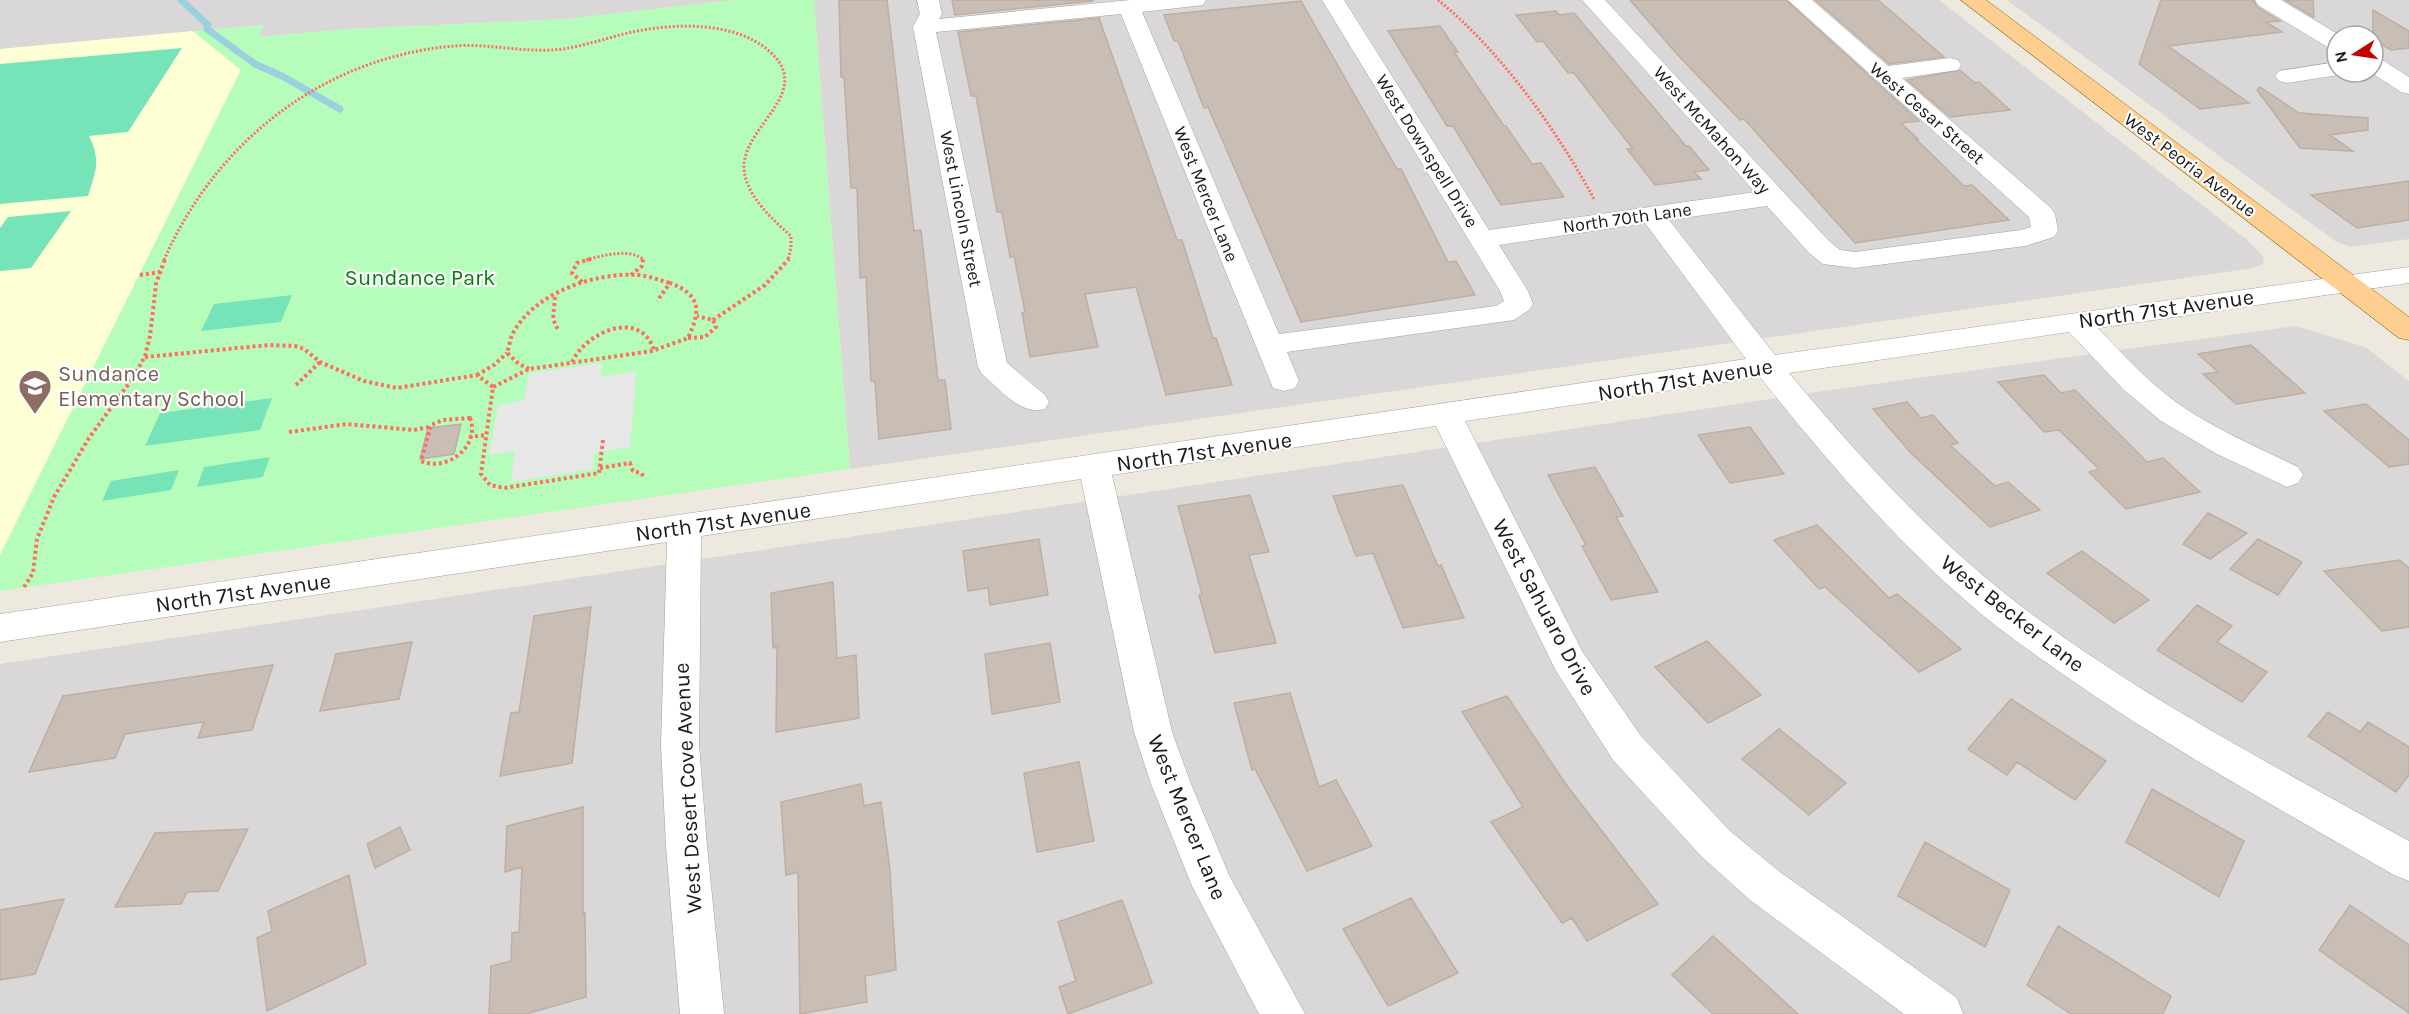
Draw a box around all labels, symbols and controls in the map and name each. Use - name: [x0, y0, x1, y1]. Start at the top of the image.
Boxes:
- north arrow: [2325, 24, 2385, 84]
- text: N: [2330, 49, 2351, 65]
- street label: West Cesar Street: [1865, 57, 1989, 169]
- street label: West McMahon Way: [1649, 61, 1776, 199]
- street label: West Downspell Drive: [1371, 70, 1483, 232]
- street label: West Peoria Avenue: [2120, 108, 2260, 222]
- street label: West Mercer Lane: [1169, 123, 1243, 265]
- street label: West Lincoln Street: [935, 129, 987, 289]
- street label: North 70th Lane: [1561, 198, 1693, 238]
- park label: Sundance Park: [345, 265, 495, 291]
- street label: North 71st Avenue: [2077, 284, 2256, 334]
- street label: North 71st Avenue: [1596, 353, 1775, 407]
- place label: Sundance Elementary School: [58, 361, 245, 412]
- school or university icon: Sundance Elementary School: [17, 368, 53, 415]
- street label: North 71st Avenue: [1115, 427, 1294, 477]
- street label: North 71st Avenue: [634, 497, 813, 547]
- street label: West Sahuaro Drive: [1487, 515, 1602, 700]
- street label: West Becker Lane: [1935, 550, 2090, 678]
- street label: North 71st Avenue: [154, 568, 333, 618]
- street label: West Desert Cove Avenue: [668, 662, 708, 914]
- street label: West Mercer Lane: [1142, 731, 1232, 904]

